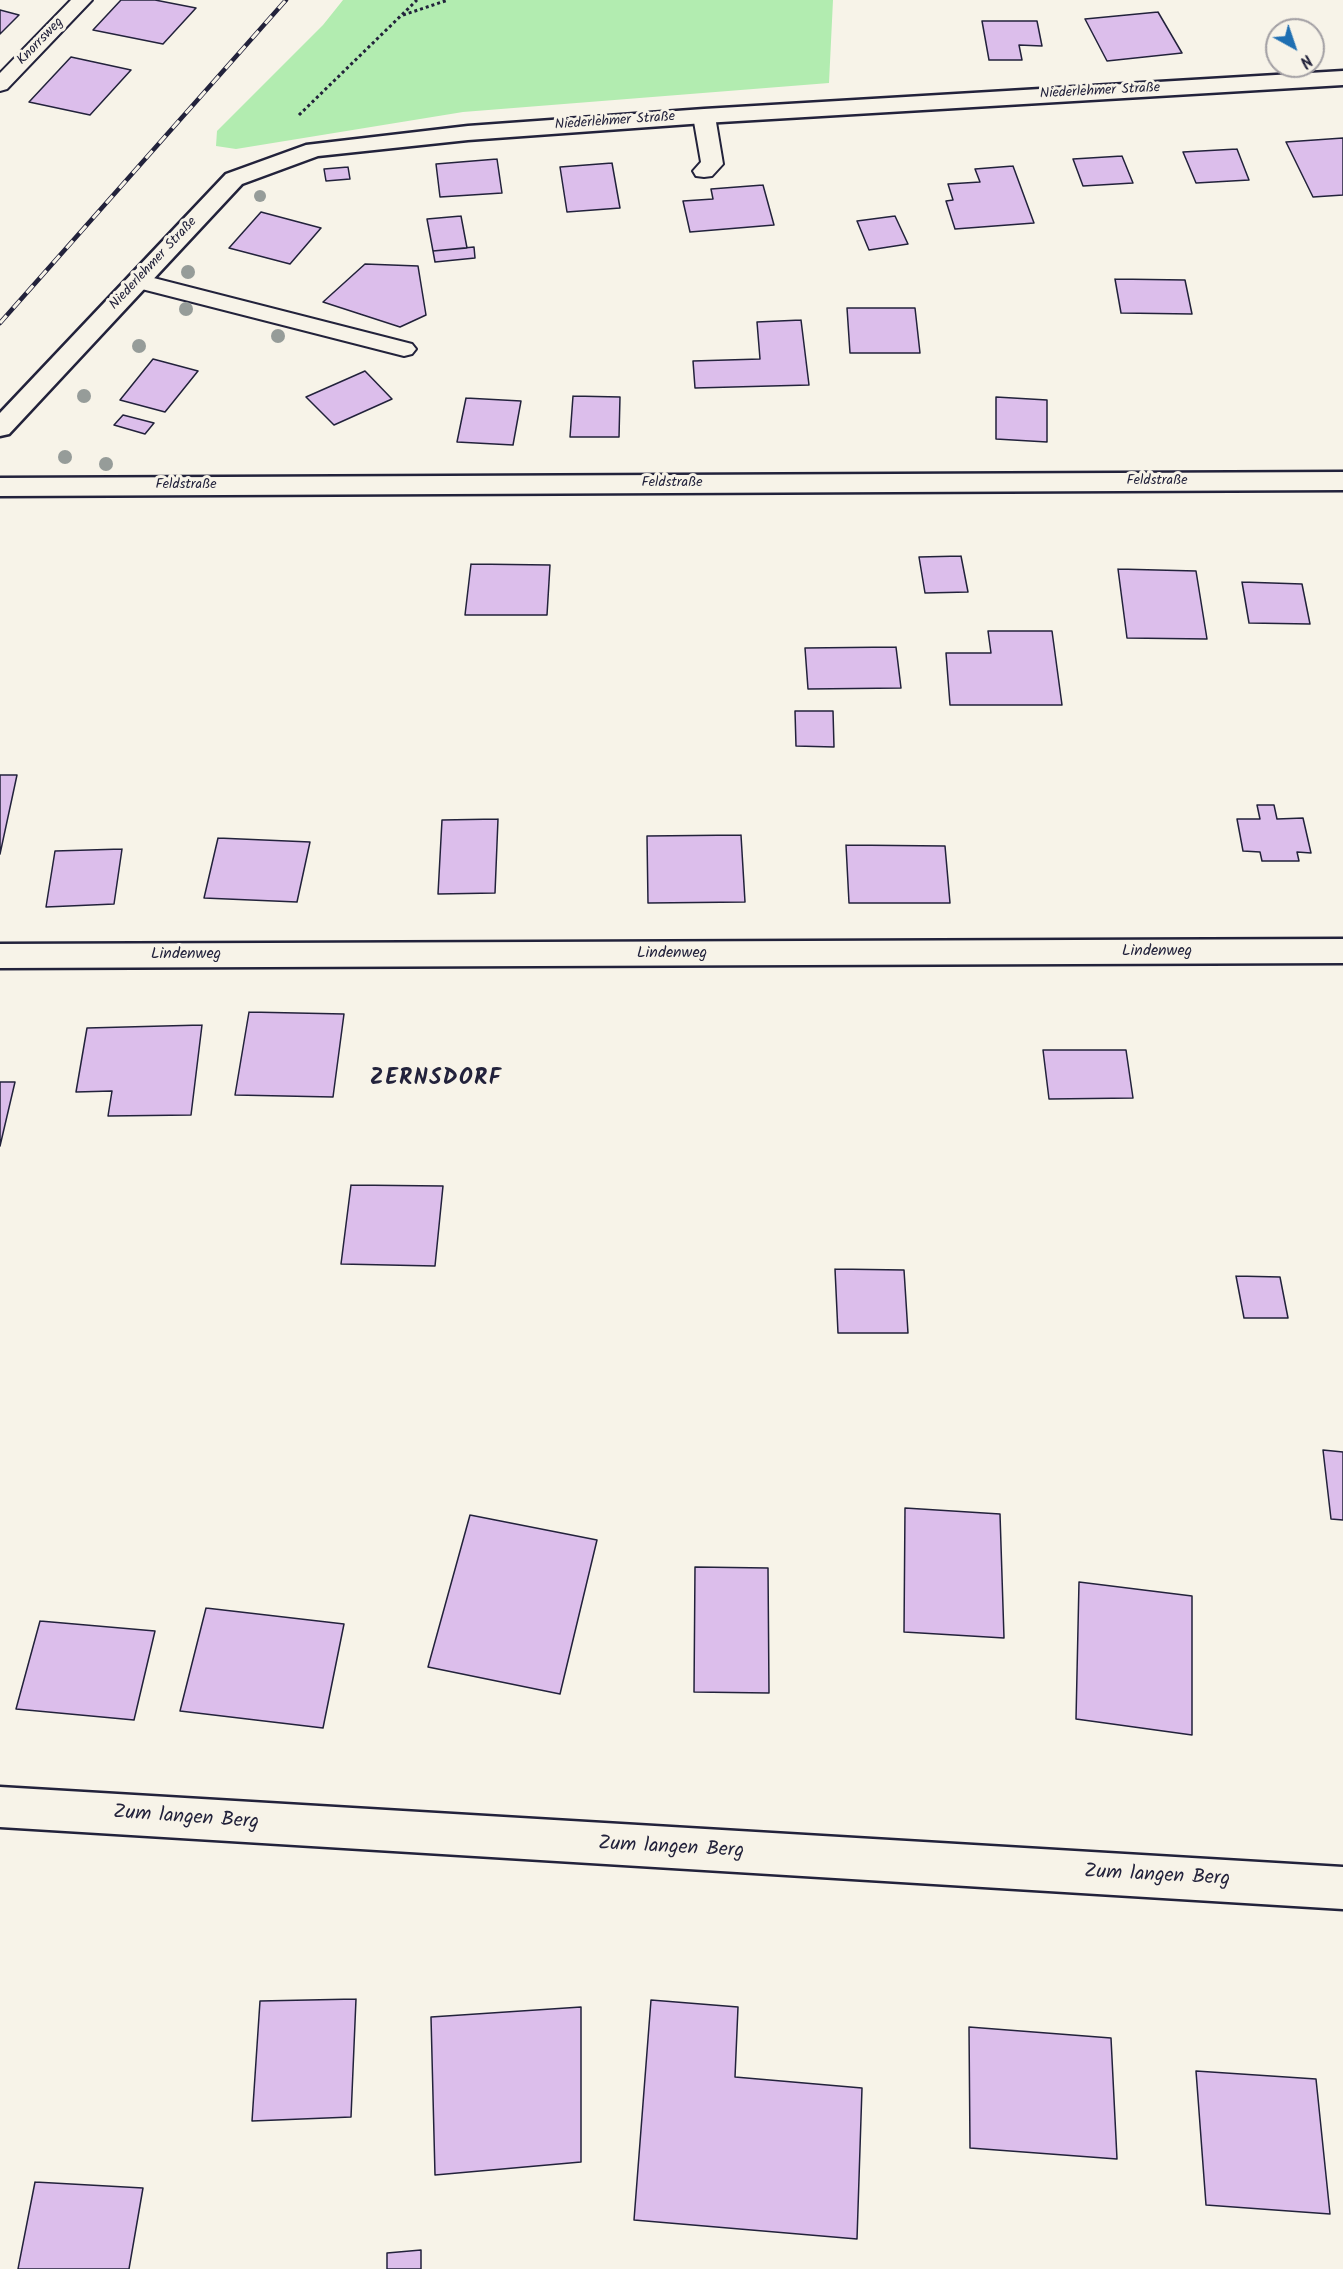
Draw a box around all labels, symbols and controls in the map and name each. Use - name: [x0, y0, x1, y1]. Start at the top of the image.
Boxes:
- street label: Knorrsweg: [14, 15, 68, 69]
- north arrow: [1265, 18, 1325, 78]
- text: N: [1294, 48, 1318, 73]
- street label: Niederlehmer Straße: [1039, 80, 1161, 104]
- street label: Niederlehmer Straße: [554, 109, 676, 135]
- street label: Niederlehmer Straße: [107, 214, 201, 314]
- street label: Feldstraße: [1126, 474, 1188, 490]
- street label: Feldstraße: [641, 476, 703, 492]
- street label: Feldstraße: [155, 478, 217, 494]
- street label: Lindenweg: [1122, 942, 1192, 962]
- street label: Lindenweg: [637, 944, 707, 964]
- street label: Lindenweg: [151, 945, 221, 965]
- district label: ZERNSDORF: [370, 1067, 502, 1093]
- street label: Zum langen Berg: [112, 1802, 260, 1836]
- street label: Zum langen Berg: [598, 1833, 744, 1865]
- street label: Zum langen Berg: [1084, 1861, 1230, 1893]

